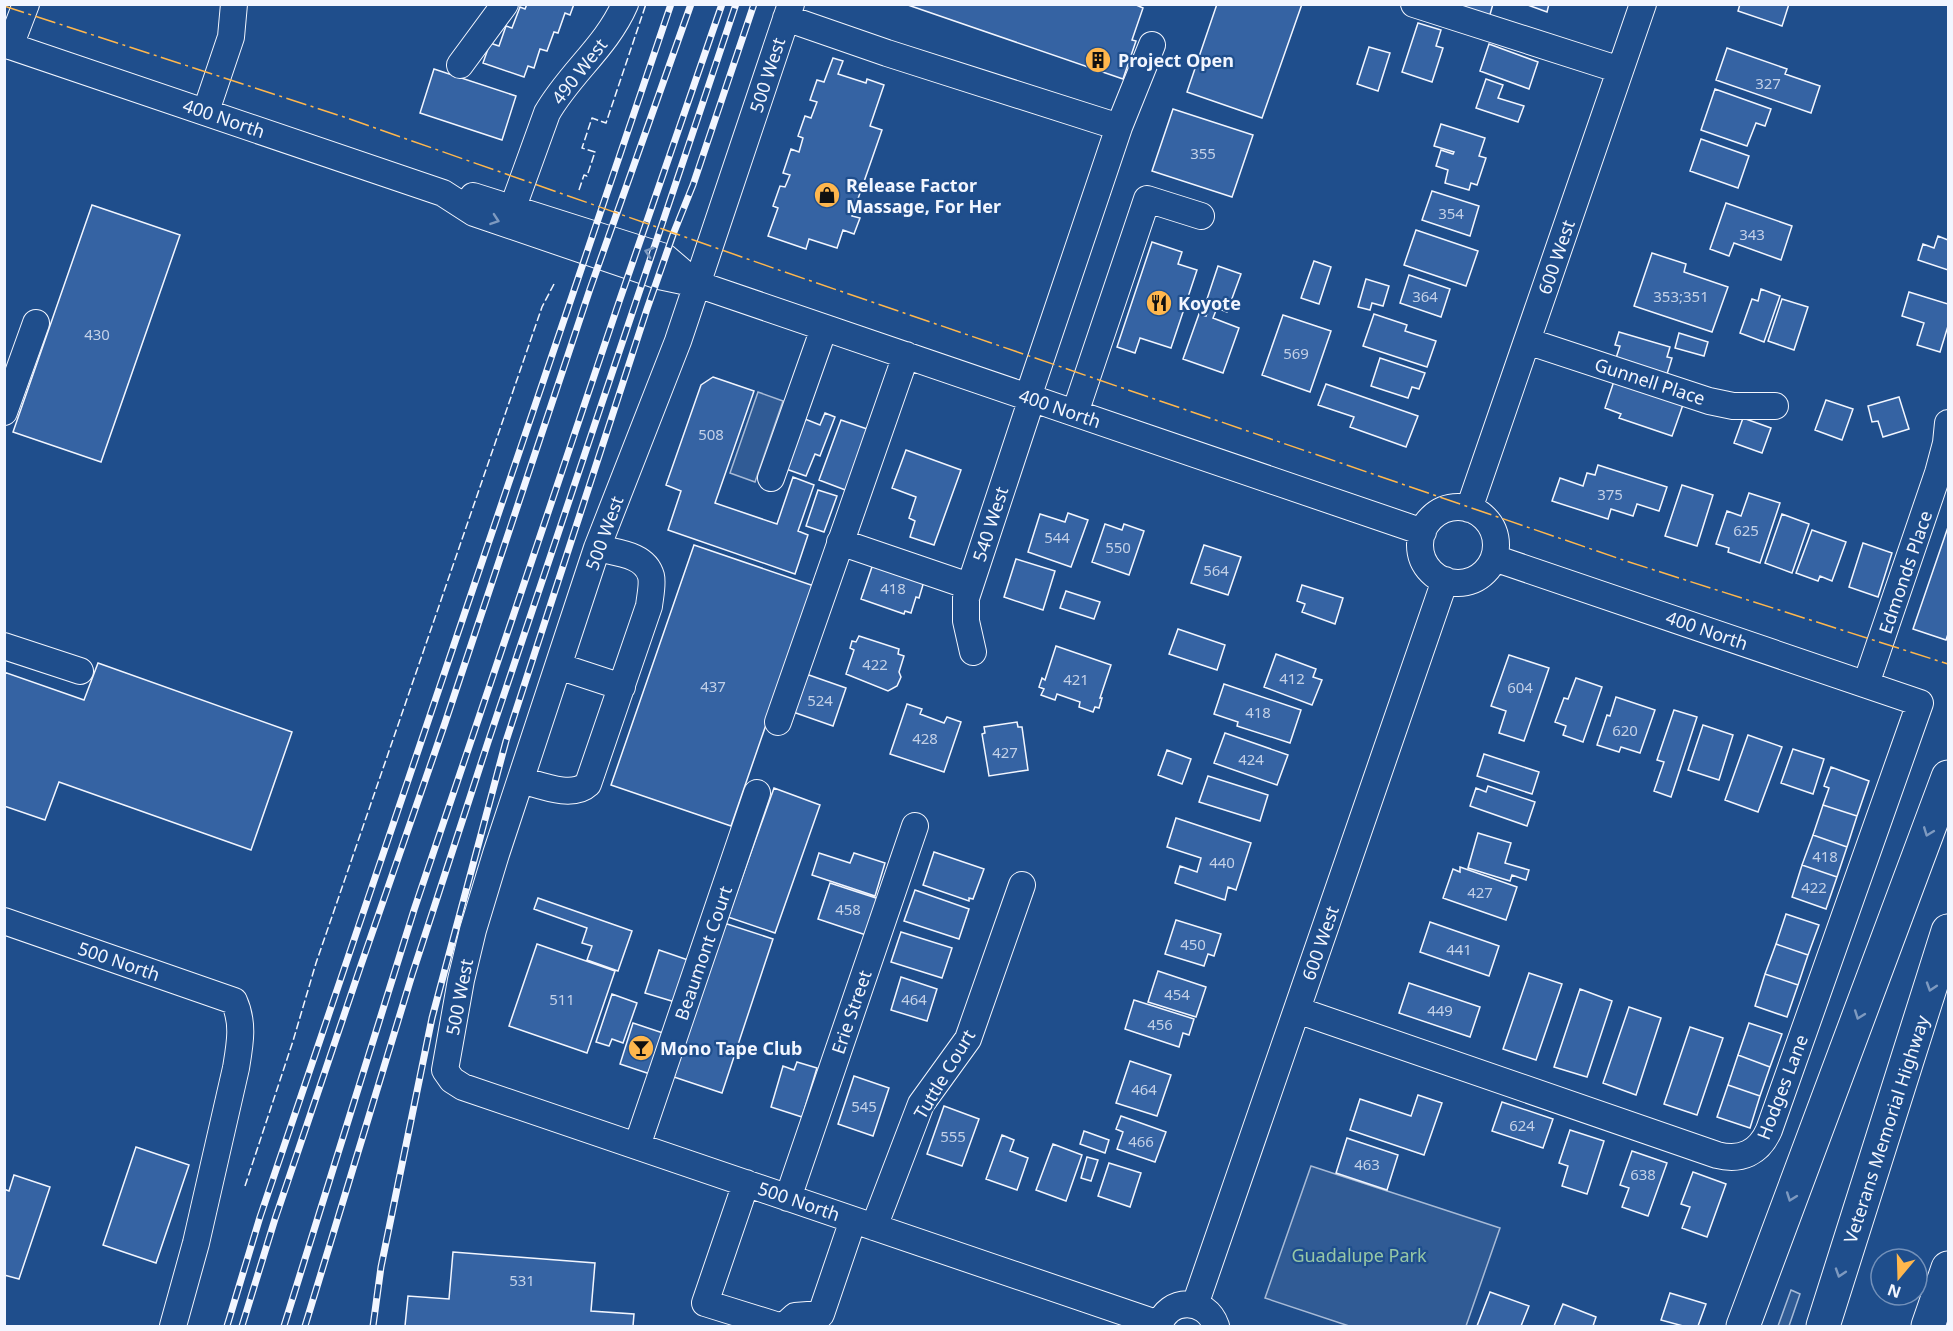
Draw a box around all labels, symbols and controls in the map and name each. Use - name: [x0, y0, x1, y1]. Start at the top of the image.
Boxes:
- street label: 490 West: [546, 33, 613, 109]
- street label: 500 West: [744, 34, 790, 115]
- building icon: Project Open: [1083, 45, 1113, 75]
- place label: Project Open: [1118, 48, 1234, 72]
- house number: 327: [1755, 73, 1781, 93]
- street label: 400 North: [180, 93, 268, 143]
- house number: 355: [1190, 143, 1216, 163]
- place label: Release Factor Massage, For Her: [846, 173, 1001, 218]
- shop icon: Release Factor Massage, For Her: [812, 180, 842, 210]
- house number: 354: [1438, 203, 1464, 223]
- one-way arrow: [489, 212, 500, 225]
- street label: 600 West: [1532, 216, 1580, 297]
- house number: 343: [1739, 224, 1765, 244]
- one-way arrow: [644, 247, 655, 260]
- house number: 364: [1412, 286, 1438, 306]
- house number: 353;351: [1653, 286, 1709, 306]
- restaurant icon: Koyote: [1144, 288, 1174, 318]
- place label: Koyote: [1178, 291, 1241, 315]
- house number: 430: [84, 324, 110, 344]
- house number: 569: [1283, 343, 1309, 363]
- street label: Gunnell Place: [1592, 352, 1708, 410]
- street label: 400 North: [1016, 383, 1104, 433]
- house number: 508: [698, 424, 724, 444]
- street label: 540 West: [967, 483, 1013, 564]
- house number: 375: [1597, 484, 1623, 504]
- street label: 500 West: [580, 492, 629, 573]
- street label: Edmonds Place: [1873, 507, 1937, 637]
- house number: 625: [1733, 520, 1759, 540]
- house number: 544: [1044, 527, 1070, 547]
- house number: 550: [1105, 537, 1131, 557]
- house number: 564: [1203, 560, 1229, 580]
- house number: 418: [880, 578, 906, 598]
- street label: 400 North: [1663, 605, 1751, 655]
- house number: 422: [862, 654, 888, 674]
- house number: 412: [1279, 668, 1305, 688]
- house number: 421: [1063, 669, 1089, 689]
- house number: 437: [700, 676, 726, 696]
- house number: 604: [1507, 677, 1533, 697]
- house number: 524: [807, 690, 833, 710]
- house number: 418: [1245, 702, 1271, 722]
- house number: 620: [1612, 720, 1638, 740]
- house number: 428: [912, 728, 938, 748]
- house number: 427: [992, 742, 1018, 762]
- house number: 424: [1238, 749, 1264, 769]
- one-way arrow: [1923, 826, 1935, 837]
- house number: 418: [1812, 846, 1838, 866]
- house number: 440: [1209, 852, 1235, 872]
- house number: 422: [1801, 877, 1827, 897]
- street label: Beaumont Court: [669, 882, 737, 1023]
- house number: 427: [1467, 882, 1493, 902]
- house number: 458: [835, 899, 861, 919]
- street label: 600 West: [1296, 902, 1344, 983]
- house number: 450: [1180, 934, 1206, 954]
- street label: 500 North: [75, 936, 163, 986]
- house number: 441: [1446, 939, 1472, 959]
- street label: 500 West: [440, 956, 478, 1037]
- street label: Erie Street: [825, 966, 877, 1057]
- one-way arrow: [1926, 981, 1938, 992]
- house number: 454: [1164, 984, 1190, 1004]
- house number: 511: [549, 989, 575, 1009]
- house number: 464: [901, 989, 927, 1009]
- house number: 449: [1427, 1000, 1453, 1020]
- one-way arrow: [1854, 1009, 1867, 1020]
- street label: Veterans Memorial Highway: [1838, 1011, 1934, 1246]
- house number: 456: [1147, 1014, 1173, 1034]
- street label: Tuttle Court: [908, 1025, 980, 1123]
- street label: Hodges Lane: [1751, 1031, 1813, 1143]
- bar icon: Mono Tape Club: [626, 1033, 656, 1063]
- place label: Mono Tape Club: [660, 1036, 802, 1060]
- house number: 464: [1131, 1079, 1157, 1099]
- house number: 545: [851, 1096, 877, 1116]
- house number: 624: [1509, 1115, 1535, 1135]
- house number: 555: [940, 1126, 966, 1146]
- house number: 466: [1128, 1131, 1154, 1151]
- house number: 463: [1354, 1154, 1380, 1174]
- house number: 638: [1630, 1164, 1656, 1184]
- street label: 500 North: [755, 1176, 843, 1226]
- one-way arrow: [1786, 1192, 1799, 1202]
- park label: Guadalupe Park: [1291, 1243, 1427, 1267]
- north arrow: [1869, 1247, 1929, 1307]
- one-way arrow: [1835, 1267, 1847, 1278]
- house number: 531: [509, 1270, 535, 1290]
- text: N: [1884, 1279, 1904, 1304]

